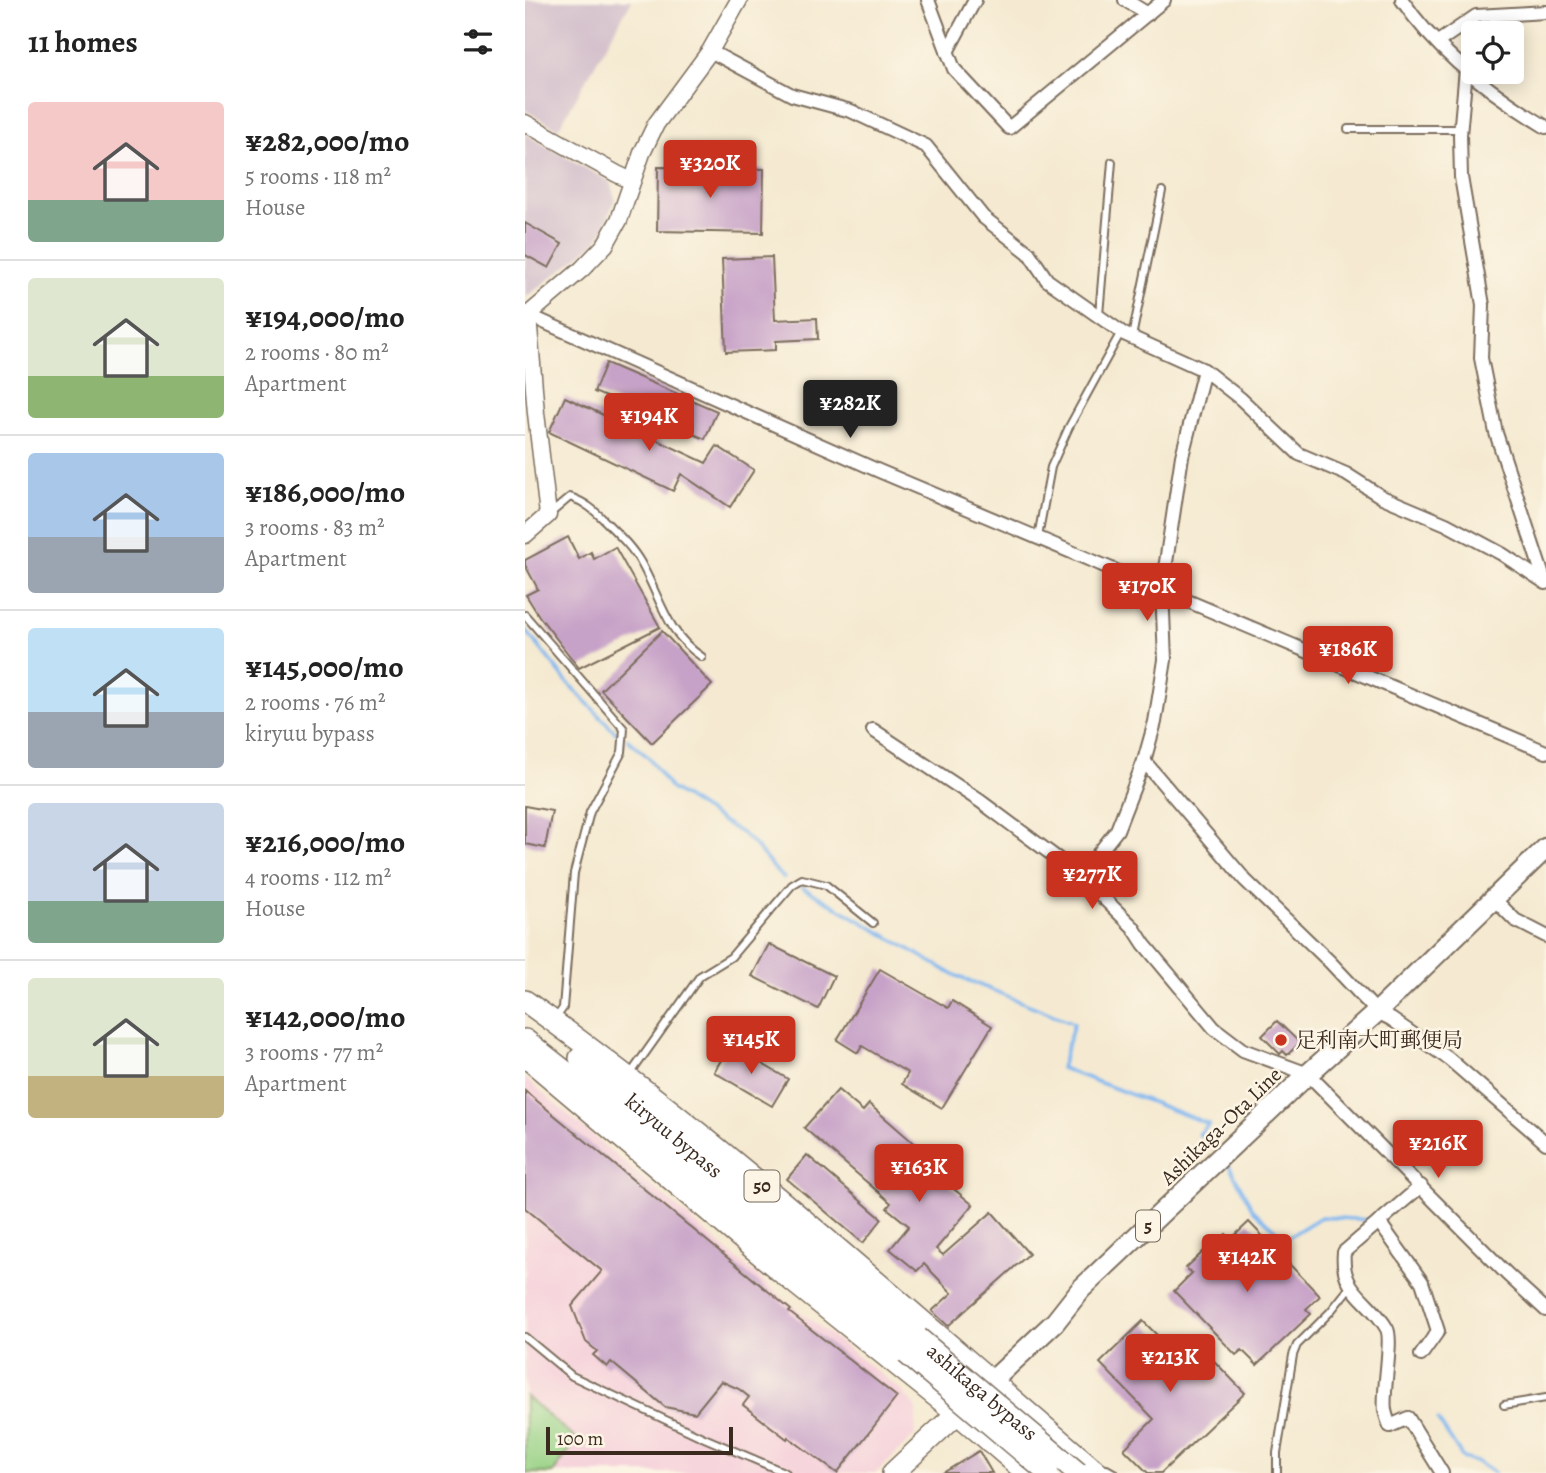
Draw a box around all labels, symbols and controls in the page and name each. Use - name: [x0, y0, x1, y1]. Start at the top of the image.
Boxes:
- map controls: [1461, 21, 1524, 84]
- button: locate: [1461, 21, 1524, 84]
- text: 11 homes: [28, 22, 138, 62]
- icon: filters: [459, 23, 497, 61]
- text: ¥282,000/mo: [245, 121, 409, 161]
- icon: home: [84, 130, 168, 214]
- pin: ¥320K: [661, 140, 759, 200]
- text: ¥320K: [680, 147, 740, 178]
- text: 5 rooms · 118 m²: [245, 161, 391, 192]
- text: House: [245, 192, 305, 223]
- text: ¥194,000/mo: [245, 297, 405, 337]
- icon: home: [84, 306, 168, 390]
- text: 2 rooms · 80 m²: [245, 337, 389, 368]
- text: Apartment: [245, 368, 347, 399]
- pin: ¥282K: [801, 380, 899, 440]
- text: ¥282K: [819, 387, 881, 418]
- pin: ¥194K: [600, 393, 698, 453]
- text: ¥194K: [620, 400, 678, 431]
- text: ¥186,000/mo: [245, 472, 405, 512]
- icon: home: [84, 481, 168, 565]
- text: 3 rooms · 83 m²: [245, 512, 385, 543]
- text: Apartment: [245, 543, 347, 574]
- pin: ¥170K: [1098, 564, 1196, 623]
- text: ¥170K: [1118, 570, 1176, 601]
- pin: ¥186K: [1299, 626, 1397, 686]
- text: ¥186K: [1319, 633, 1377, 664]
- text: ¥145,000/mo: [245, 647, 404, 687]
- icon: home: [84, 656, 168, 740]
- text: 2 rooms · 76 m²: [245, 687, 386, 718]
- text: kiryuu bypass: [245, 718, 375, 749]
- text: ¥216,000/mo: [245, 822, 405, 862]
- icon: home: [84, 831, 168, 915]
- pin: ¥277K: [1043, 852, 1141, 911]
- text: ¥277K: [1062, 858, 1122, 889]
- text: 4 rooms · 112 m²: [245, 862, 391, 893]
- text: House: [245, 893, 305, 924]
- text: ¥142,000/mo: [245, 997, 405, 1037]
- icon: home: [84, 1006, 168, 1090]
- pin: ¥145K: [702, 1016, 800, 1076]
- text: ¥145K: [722, 1023, 780, 1054]
- place label: 足利南大町郵便局: [1295, 1026, 1463, 1054]
- marker: 足利南大町郵便局: [1273, 1032, 1289, 1048]
- text: 3 rooms · 77 m²: [245, 1037, 383, 1068]
- street label: Ashikaga-Ota Line: [1154, 1061, 1288, 1192]
- text: Apartment: [245, 1068, 347, 1099]
- street label: kiryuu bypass: [619, 1087, 729, 1184]
- pin: ¥216K: [1389, 1120, 1487, 1180]
- text: ¥216K: [1409, 1127, 1467, 1158]
- pin: ¥163K: [870, 1144, 968, 1204]
- text: ¥163K: [890, 1151, 948, 1182]
- road number: 50: [744, 1170, 779, 1202]
- road number: 5: [1136, 1210, 1160, 1242]
- pin: ¥142K: [1198, 1234, 1296, 1294]
- text: ¥142K: [1218, 1241, 1276, 1272]
- pin: ¥213K: [1121, 1334, 1219, 1394]
- street label: ashikaga bypass: [921, 1337, 1044, 1447]
- text: ¥213K: [1141, 1341, 1199, 1372]
- scale bar: [546, 1424, 733, 1456]
- text: 100 m: [557, 1426, 603, 1452]

